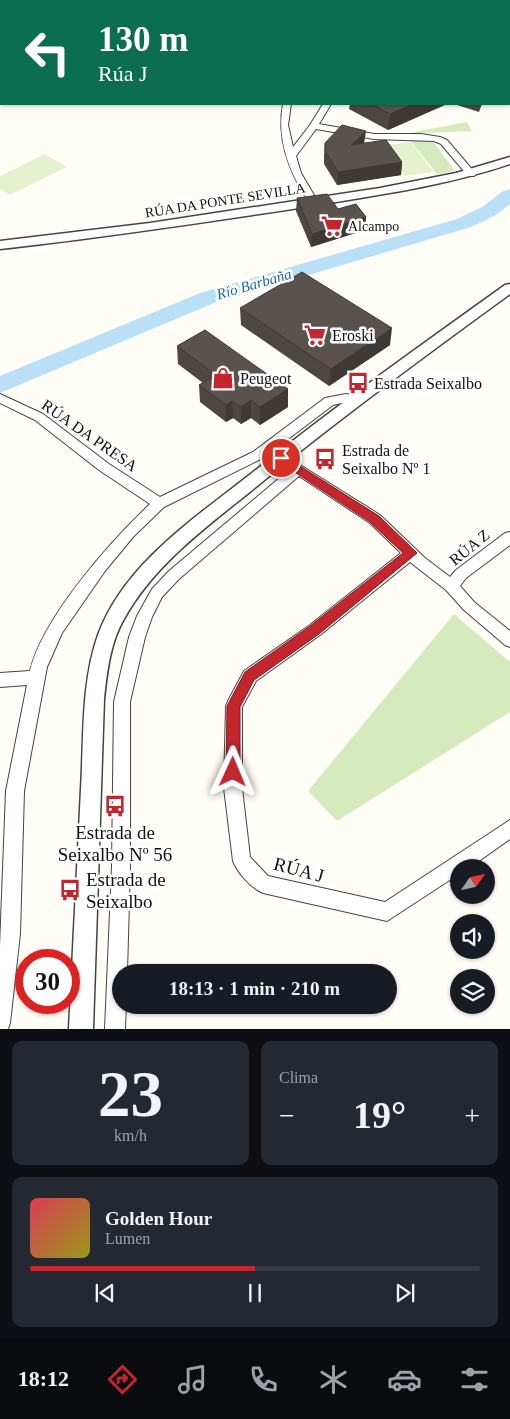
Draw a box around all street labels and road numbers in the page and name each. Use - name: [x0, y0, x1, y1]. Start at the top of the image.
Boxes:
- street label: RÚA DA PONTE SEVILLA: [144, 179, 307, 221]
- street label: RÚA DA PRESA: [39, 395, 142, 475]
- street label: RÚA Z: [445, 525, 493, 569]
- street label: RÚA J: [271, 853, 326, 886]

